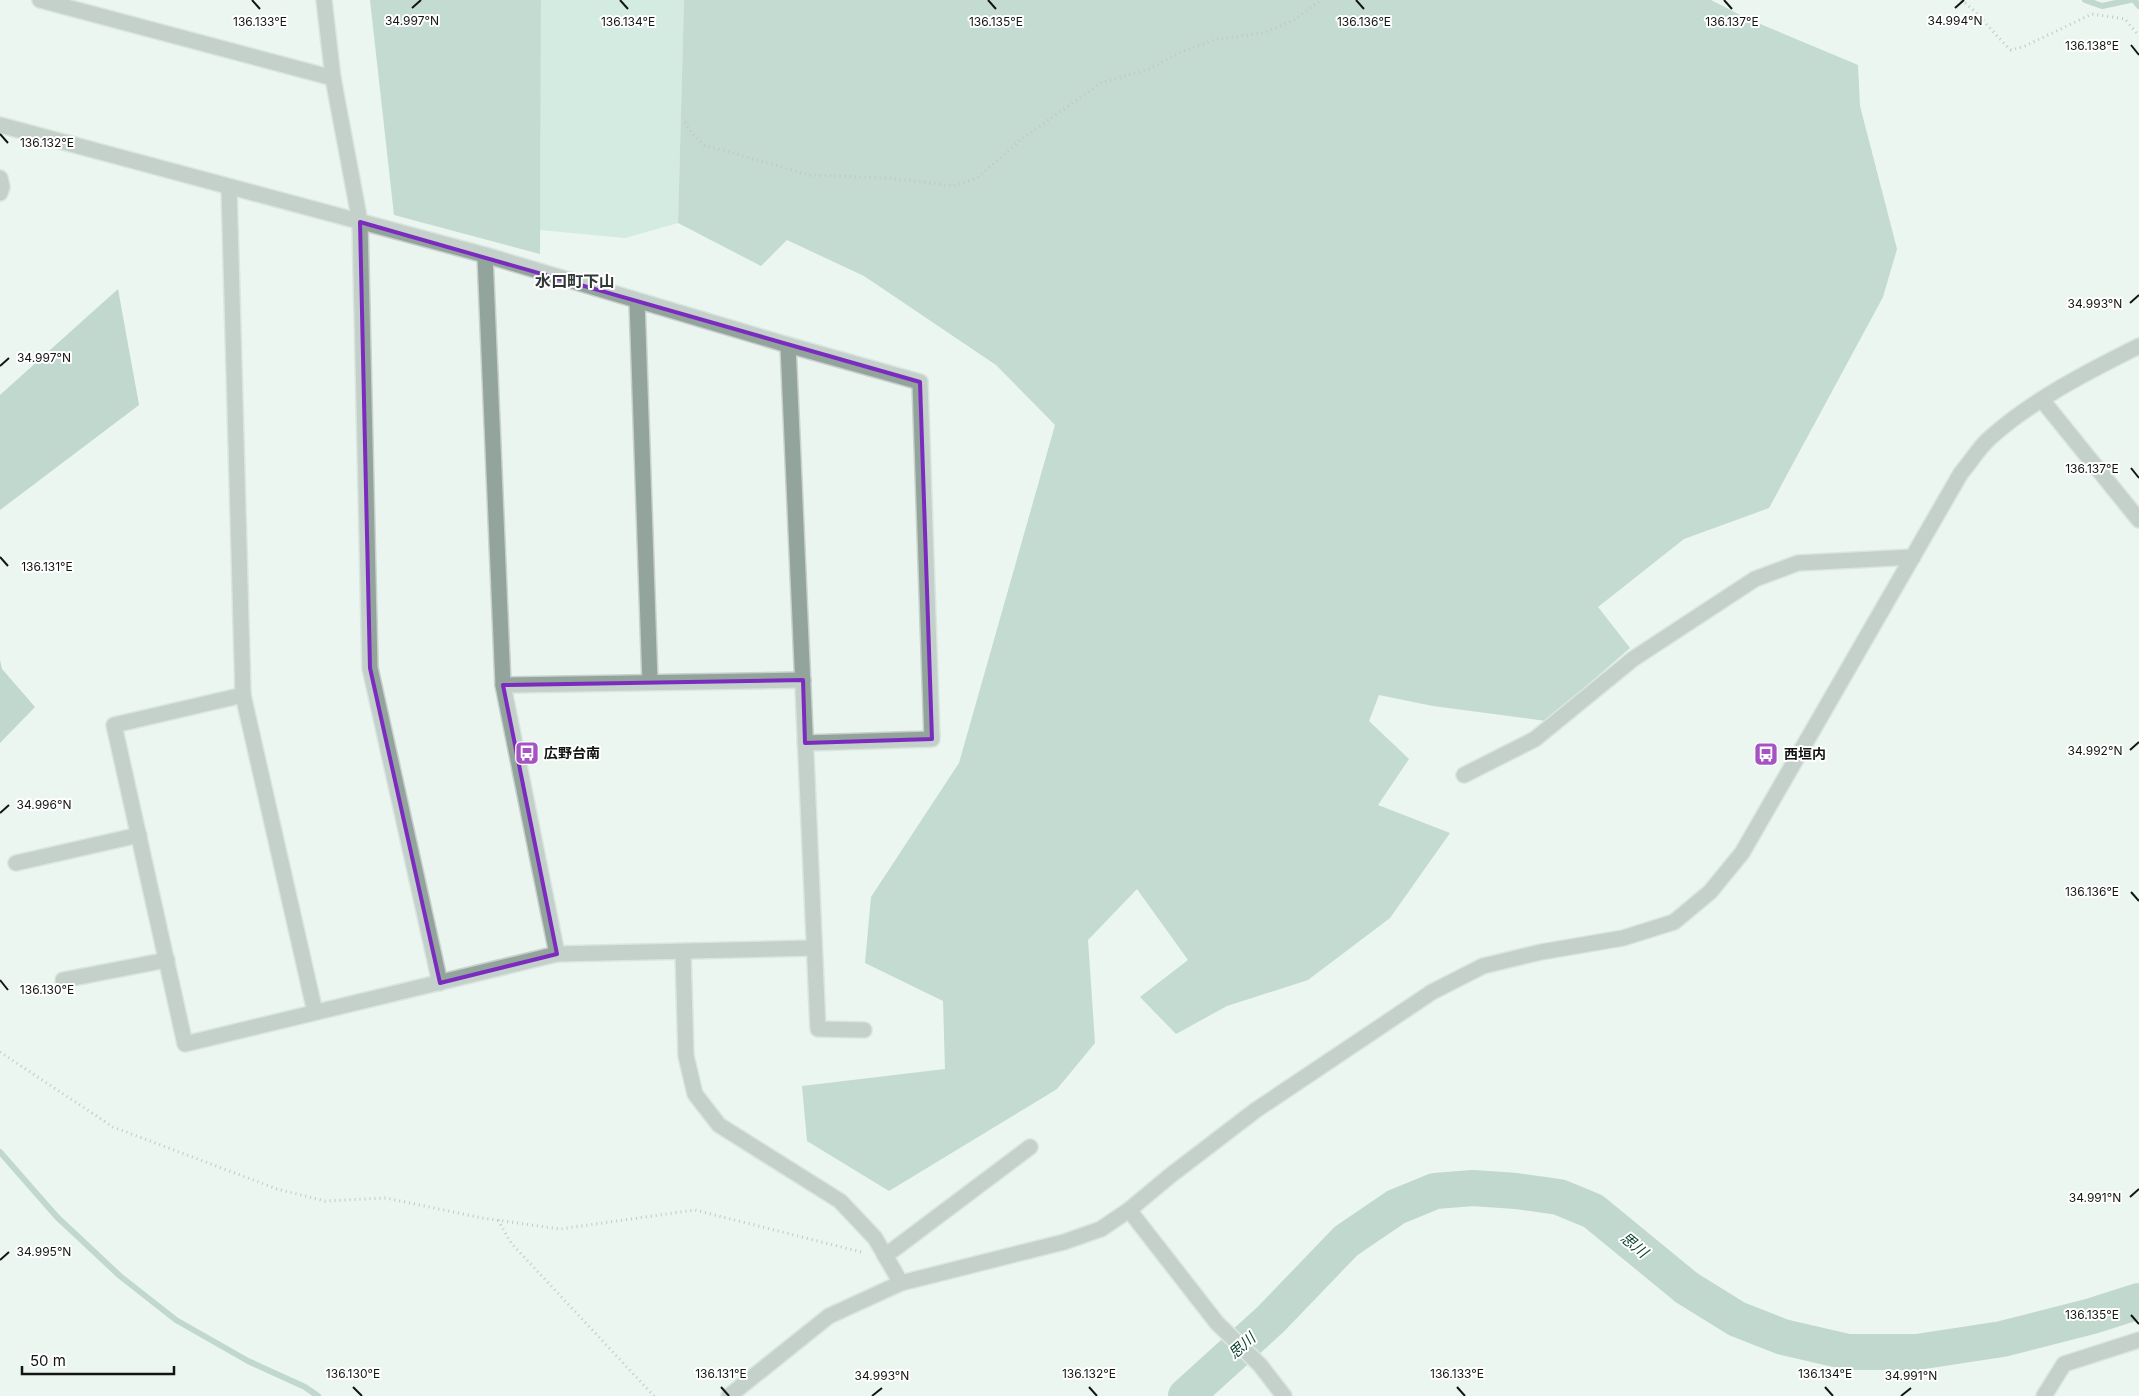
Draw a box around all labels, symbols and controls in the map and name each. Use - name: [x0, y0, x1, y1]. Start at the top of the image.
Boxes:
- text: 34.997°N: [385, 13, 439, 28]
- text: 34.994°N: [1927, 13, 1983, 28]
- text: 136.133°E: [233, 14, 287, 29]
- text: 136.134°E: [601, 14, 655, 29]
- text: 136.135°E: [969, 14, 1023, 29]
- text: 136.136°E: [1337, 14, 1391, 29]
- text: 136.137°E: [1705, 14, 1759, 29]
- text: 136.138°E: [2065, 38, 2119, 53]
- text: 136.132°E: [20, 135, 74, 150]
- district label: 水口町下山: [535, 271, 615, 291]
- text: 34.993°N: [2068, 296, 2122, 311]
- text: 34.997°N: [17, 350, 71, 365]
- text: 136.137°E: [2065, 461, 2119, 476]
- text: 136.131°E: [21, 559, 73, 574]
- bus stop icon: 広野台南: [514, 740, 540, 766]
- bus stop icon: 西垣内: [1753, 741, 1779, 767]
- text: 34.992°N: [2068, 743, 2122, 758]
- place label: 広野台南: [544, 744, 600, 761]
- place label: 西垣内: [1784, 745, 1826, 762]
- text: 34.996°N: [17, 797, 71, 812]
- text: 136.136°E: [2065, 884, 2119, 899]
- text: 136.130°E: [20, 982, 74, 997]
- text: 34.991°N: [2069, 1190, 2121, 1205]
- water label: 思川: [1617, 1228, 1653, 1263]
- text: 34.995°N: [17, 1244, 71, 1259]
- text: 136.135°E: [2065, 1307, 2119, 1322]
- water label: 思川: [1224, 1327, 1261, 1363]
- scale bar: [22, 1344, 175, 1376]
- text: 50 m: [30, 1351, 66, 1370]
- text: 136.130°E: [326, 1366, 380, 1381]
- text: 136.131°E: [695, 1366, 747, 1381]
- text: 136.132°E: [1062, 1366, 1116, 1381]
- text: 136.133°E: [1430, 1366, 1484, 1381]
- text: 136.134°E: [1798, 1366, 1852, 1381]
- text: 34.993°N: [855, 1368, 909, 1383]
- text: 34.991°N: [1885, 1368, 1937, 1383]

